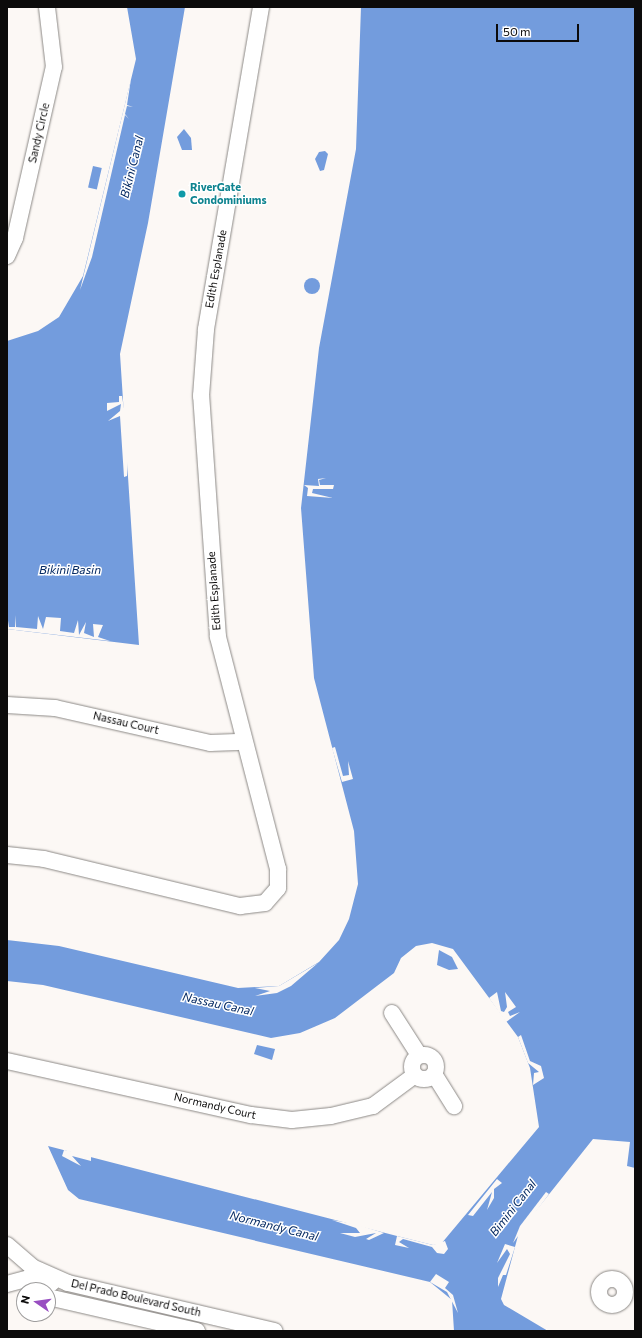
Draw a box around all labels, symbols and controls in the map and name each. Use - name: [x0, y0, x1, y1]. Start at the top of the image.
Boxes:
- scale bar: [498, 16, 581, 42]
- text: 50 m: [503, 24, 531, 38]
- street label: Sandy Circle: [26, 102, 52, 164]
- water label: Bikini Canal: [117, 135, 147, 199]
- place label: RiverGate Condominiums: [190, 181, 267, 207]
- marker: RiverGate Condominiums: [177, 189, 187, 199]
- street label: Edith Esplanade: [203, 229, 229, 309]
- street label: Edith Esplanade: [205, 551, 223, 631]
- water label: Bikini Basin: [39, 563, 101, 577]
- street label: Nassau Court: [92, 709, 160, 737]
- water label: Nassau Canal: [181, 989, 255, 1019]
- street label: Normandy Court: [172, 1090, 258, 1122]
- water label: Bimini Canal: [487, 1177, 539, 1239]
- water label: Normandy Canal: [228, 1208, 320, 1244]
- street label: Del Prado Boulevard South: [70, 1277, 202, 1319]
- north arrow: [16, 1282, 56, 1322]
- text: N: [18, 1294, 32, 1305]

